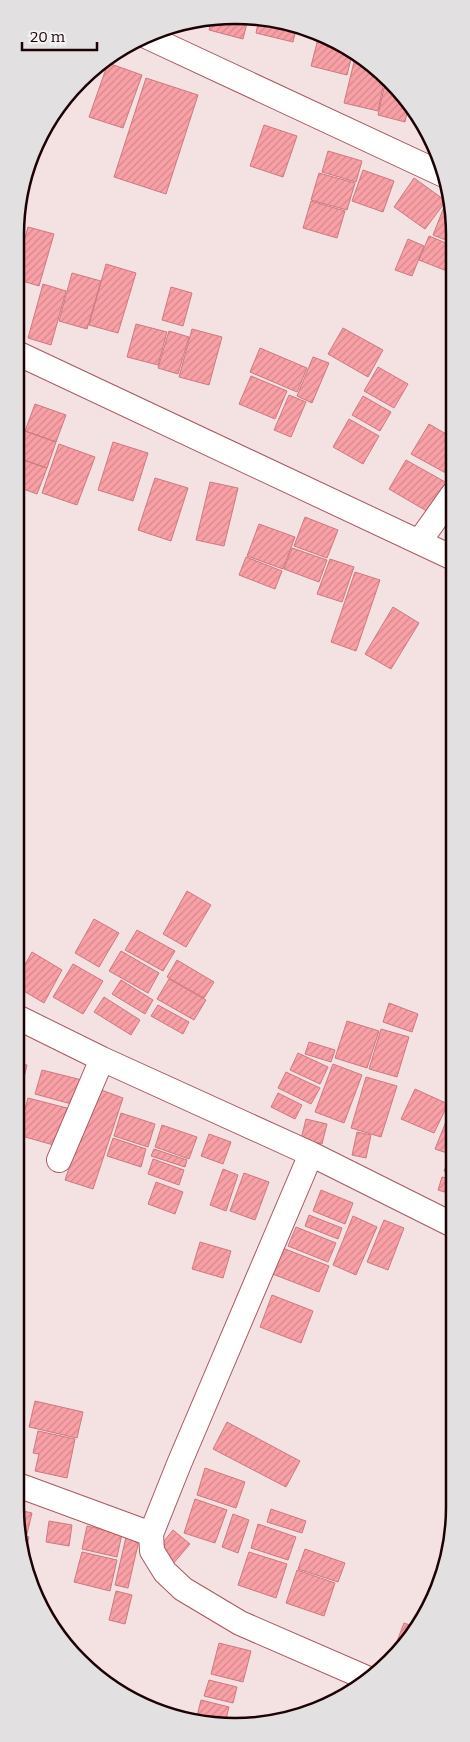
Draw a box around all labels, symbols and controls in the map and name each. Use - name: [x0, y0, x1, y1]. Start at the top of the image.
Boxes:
- scale bar: [22, 20, 98, 52]
- text: 20 m: [30, 28, 66, 46]

